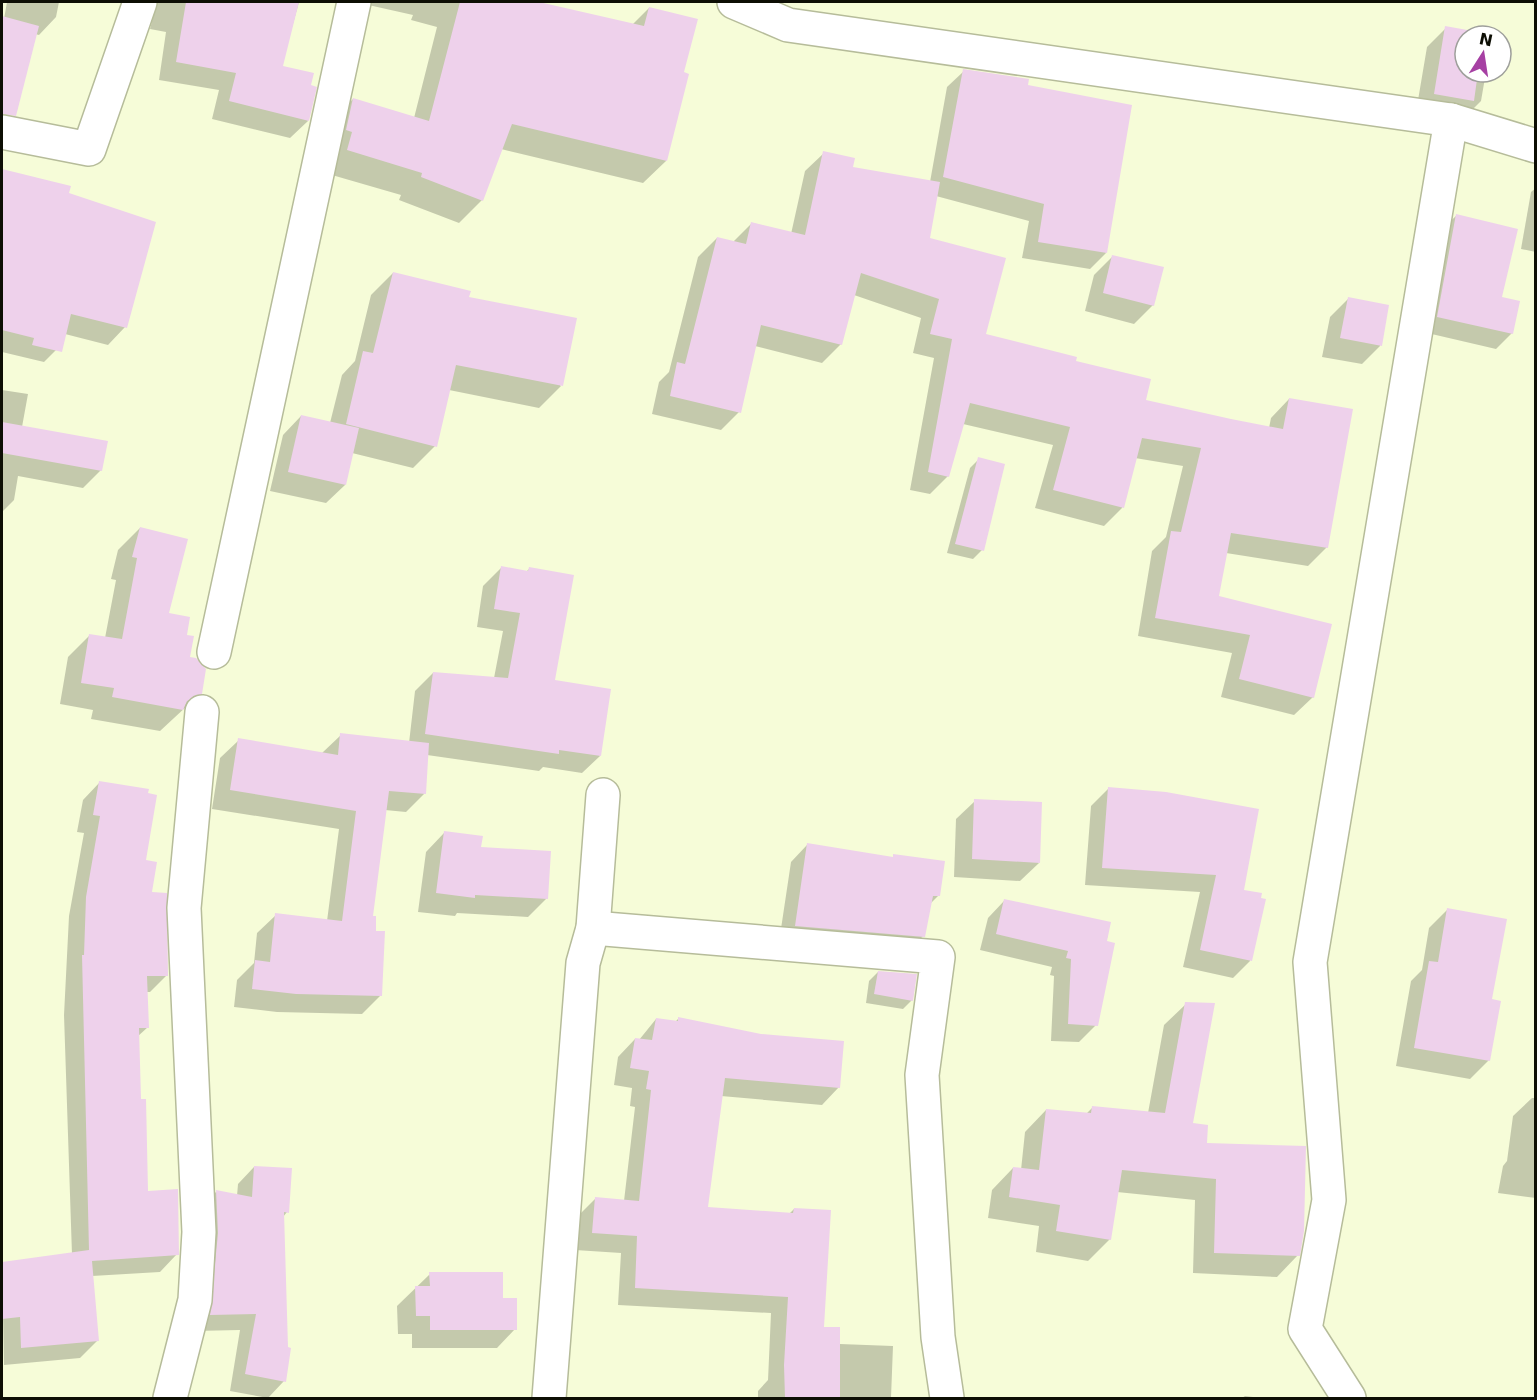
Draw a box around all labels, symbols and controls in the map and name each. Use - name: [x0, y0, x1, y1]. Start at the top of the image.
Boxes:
- north arrow: [1453, 24, 1513, 84]
- text: N: [1477, 29, 1495, 51]

